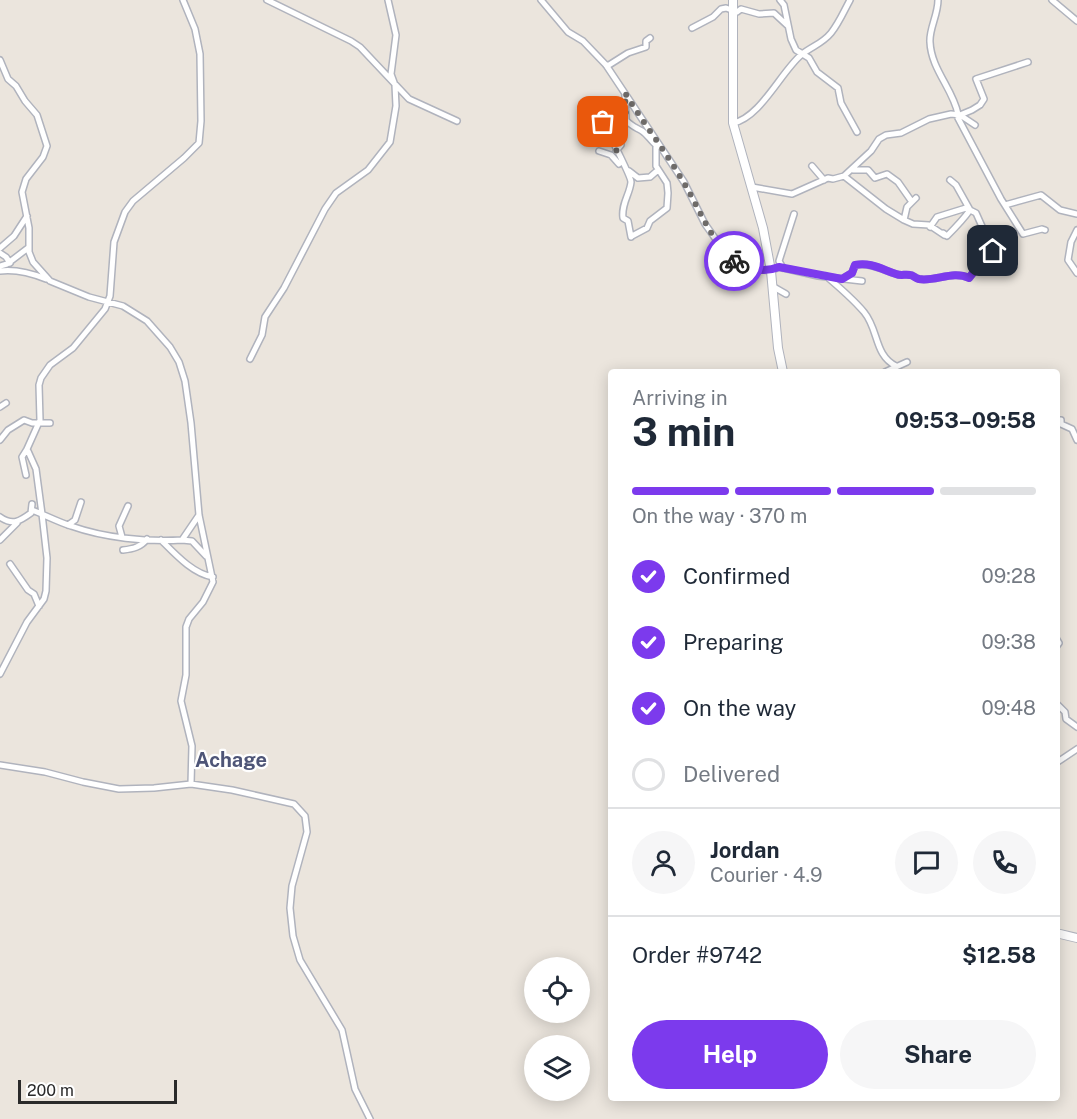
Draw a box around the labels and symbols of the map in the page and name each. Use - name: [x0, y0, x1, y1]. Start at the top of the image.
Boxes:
- pin: [577, 96, 628, 147]
- pin: [967, 225, 1018, 276]
- courier: [704, 231, 764, 291]
- district label: Achage: [195, 748, 267, 772]
- scale bar: [18, 1077, 177, 1104]

